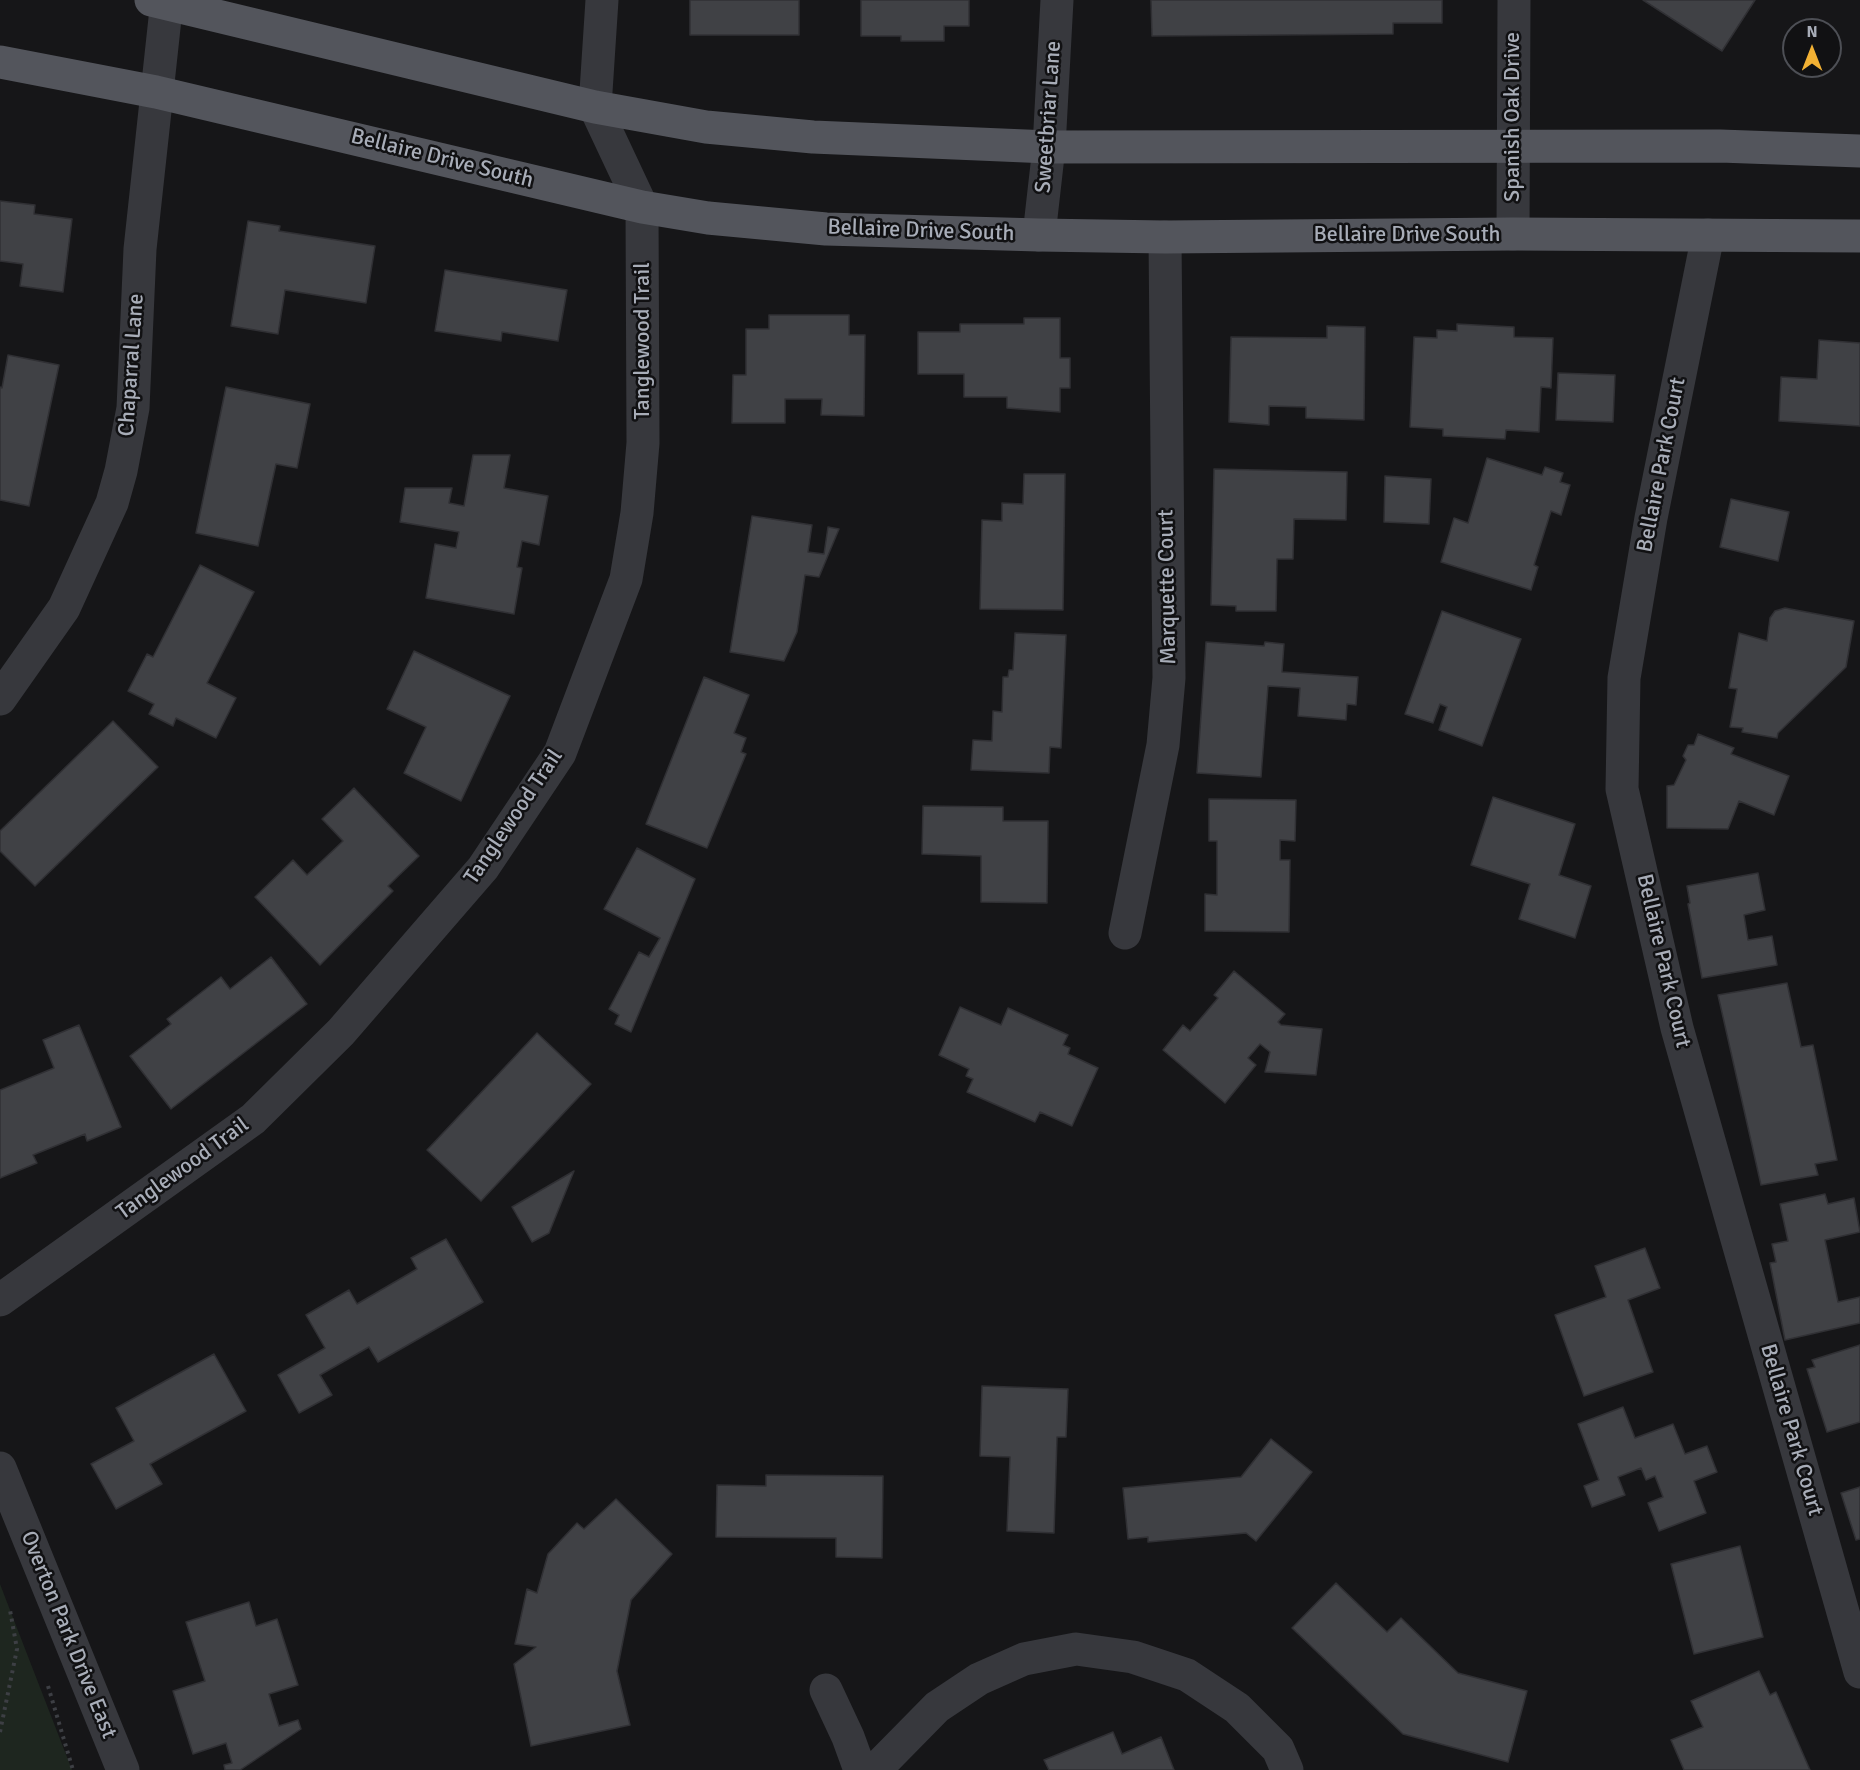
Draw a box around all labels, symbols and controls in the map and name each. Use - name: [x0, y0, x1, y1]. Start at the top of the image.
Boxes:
- north arrow: [1782, 18, 1842, 78]
- text: N: [1806, 22, 1818, 42]
- street label: Spanish Oak Drive: [1500, 32, 1526, 202]
- street label: Sweetbriar Lane: [1031, 40, 1067, 194]
- street label: Bellaire Drive South: [348, 124, 536, 194]
- street label: Bellaire Drive South: [827, 215, 1015, 247]
- street label: Bellaire Drive South: [1313, 222, 1501, 248]
- street label: Tanglewood Trail: [630, 262, 656, 420]
- street label: Chaparral Lane: [114, 293, 150, 437]
- street label: Bellaire Park Court: [1632, 375, 1692, 555]
- street label: Marquette Court: [1153, 509, 1183, 665]
- street label: Tanglewood Trail: [459, 744, 569, 890]
- street label: Bellaire Park Court: [1630, 871, 1696, 1051]
- street label: Tanglewood Trail: [112, 1112, 254, 1226]
- street label: Bellaire Park Court: [1754, 1341, 1828, 1519]
- street label: Overton Park Drive East: [14, 1527, 122, 1743]

